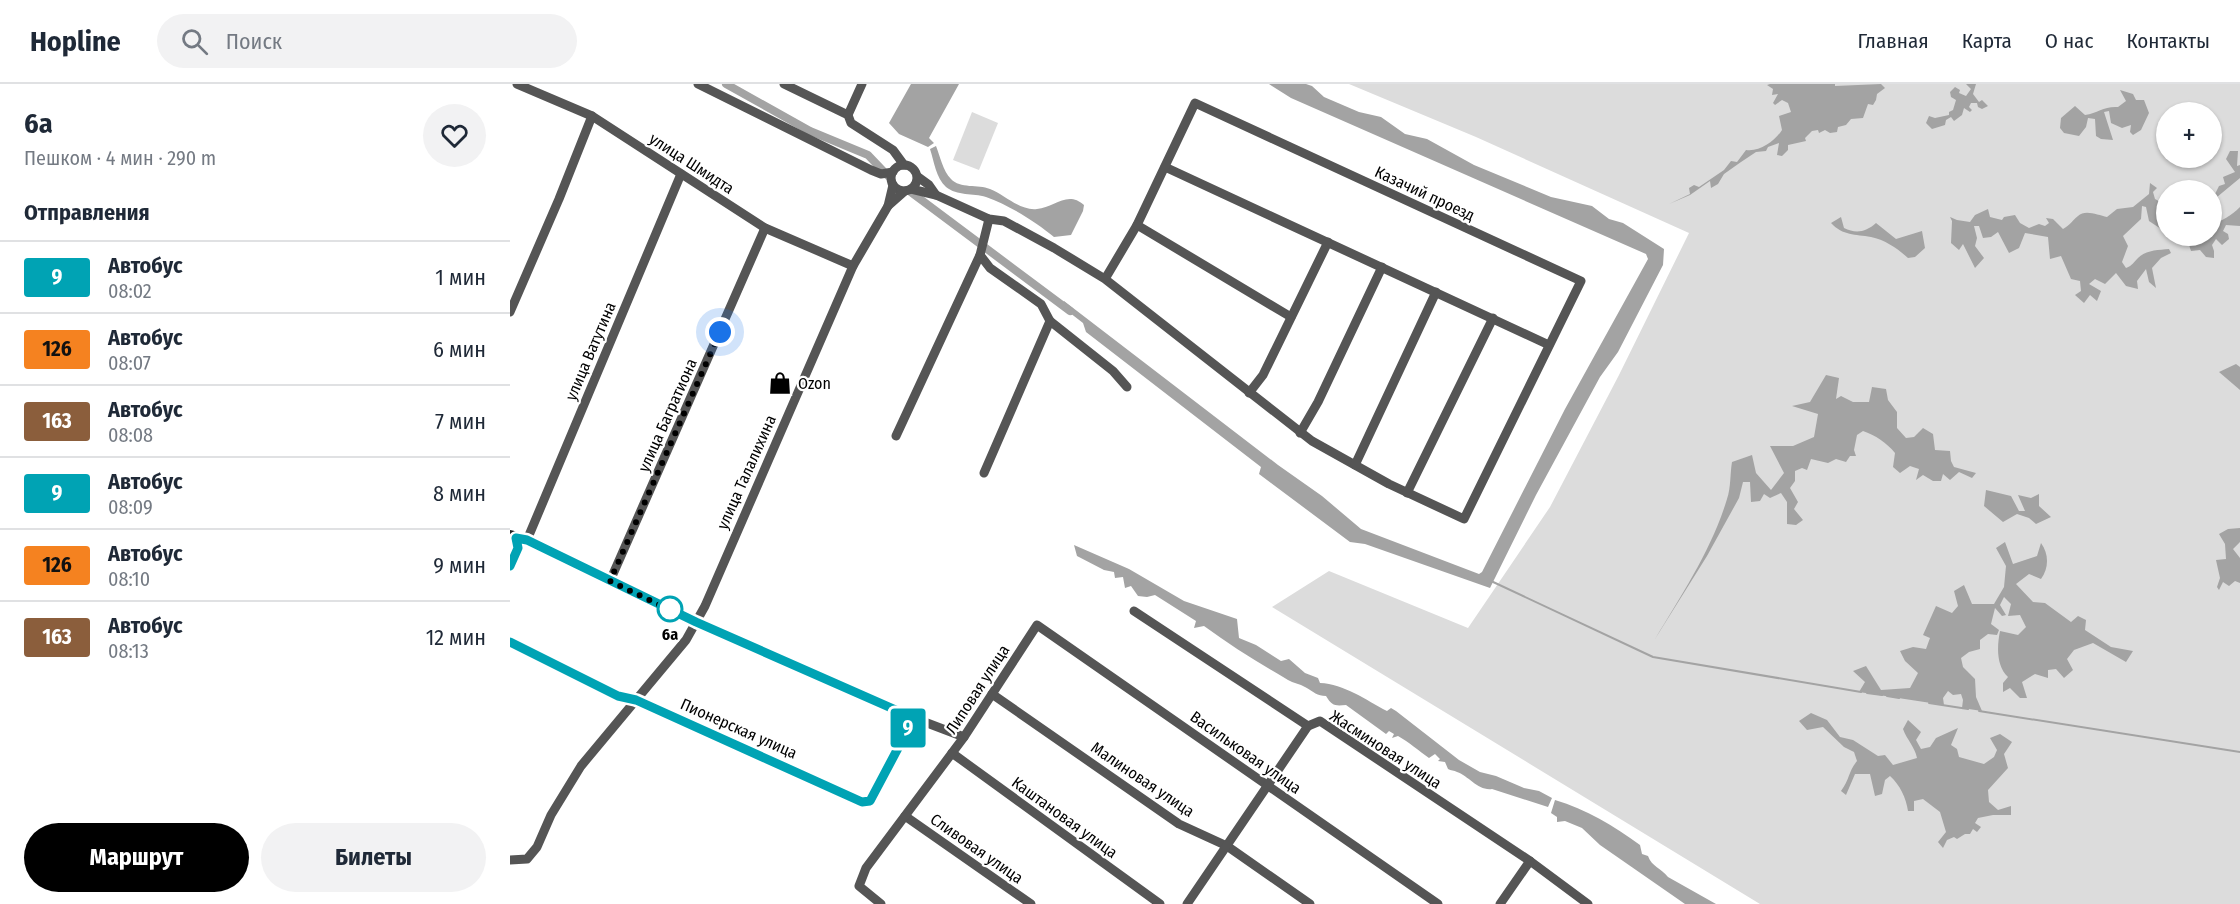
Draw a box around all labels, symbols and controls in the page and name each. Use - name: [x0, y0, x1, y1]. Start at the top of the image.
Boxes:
- search box: [157, 14, 577, 68]
- text: Hopline: [30, 25, 121, 58]
- icon: search: [178, 25, 211, 58]
- text: Поиск: [226, 28, 282, 55]
- text: Главная: [1858, 28, 1929, 54]
- text: Карта: [1962, 28, 2012, 54]
- text: О нас: [2045, 28, 2093, 54]
- text: Контакты: [2126, 28, 2210, 54]
- map controls: [2156, 102, 2222, 246]
- button: +: [2156, 102, 2222, 168]
- button: heart: [423, 104, 486, 167]
- text: 6а: [24, 107, 53, 140]
- street label: улица Шмидта: [646, 129, 738, 198]
- text: Пешком · 4 мин · 290 m: [24, 146, 216, 170]
- street label: Казачий проезд: [1372, 162, 1478, 225]
- button: −: [2156, 180, 2222, 246]
- text: Отправления: [24, 199, 150, 226]
- text: Автобус: [108, 252, 183, 279]
- text: 9: [52, 264, 62, 290]
- text: 1 мин: [435, 264, 486, 291]
- text: 08:02: [108, 279, 152, 303]
- street label: улица Ватутина: [561, 299, 620, 403]
- your location: [705, 317, 735, 347]
- text: Автобус: [108, 324, 183, 351]
- text: 126: [42, 336, 72, 362]
- text: 6 мин: [433, 336, 486, 363]
- text: 08:07: [108, 351, 151, 375]
- street label: улица Багратиона: [634, 355, 701, 475]
- shop icon: Ozon: [767, 370, 793, 396]
- place label: Ozon: [798, 374, 831, 393]
- text: Автобус: [108, 396, 183, 423]
- text: 163: [42, 408, 72, 434]
- text: 7 мин: [435, 408, 486, 435]
- street label: улица Талалихина: [713, 412, 780, 532]
- text: 08:08: [108, 423, 153, 447]
- text: Автобус: [108, 468, 183, 495]
- text: 9: [52, 480, 62, 506]
- text: 8 мин: [433, 480, 486, 507]
- text: 08:09: [108, 495, 153, 519]
- text: Автобус: [108, 540, 183, 567]
- text: 126: [42, 552, 72, 578]
- text: 9 мин: [433, 552, 486, 579]
- text: 08:10: [108, 567, 150, 591]
- marker: 6а: [657, 596, 683, 622]
- text: Автобус: [108, 612, 183, 639]
- text: 163: [42, 624, 72, 650]
- text: 12 мин: [426, 624, 486, 651]
- place label: 6а: [662, 625, 678, 644]
- text: 08:13: [108, 639, 149, 663]
- street label: Липовая улица: [942, 641, 1013, 737]
- street label: Пионерская улица: [678, 694, 800, 763]
- street label: Жасминовая улица: [1326, 706, 1445, 793]
- street label: Васильковая улица: [1187, 707, 1305, 798]
- line badge: 9: [888, 708, 928, 748]
- text: 9: [903, 715, 913, 741]
- street label: Малиновая улица: [1087, 738, 1198, 821]
- street label: Каштановая улица: [1008, 773, 1121, 862]
- street label: Сливовая улица: [927, 809, 1027, 887]
- button: Маршрут: [24, 823, 249, 892]
- button: Билеты: [261, 823, 486, 892]

